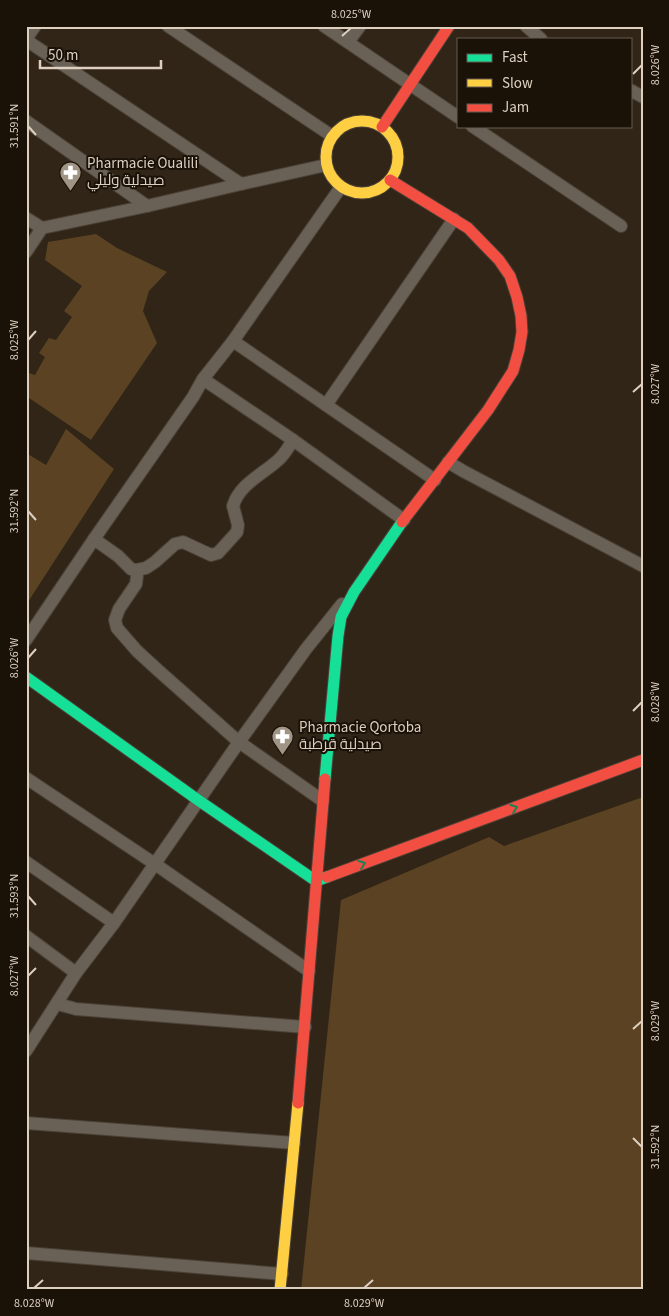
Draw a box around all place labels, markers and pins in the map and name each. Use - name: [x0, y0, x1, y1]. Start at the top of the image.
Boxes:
- place label: Pharmacie Oualili صيدلية وليلي: [87, 153, 198, 192]
- pharmacy icon: Pharmacie Oualili صيدلية وليلي: [59, 160, 83, 191]
- place label: Pharmacie Qortoba صيدلية قرطبة: [299, 717, 421, 755]
- pharmacy icon: Pharmacie Qortoba صيدلية قرطبة: [271, 724, 295, 755]

